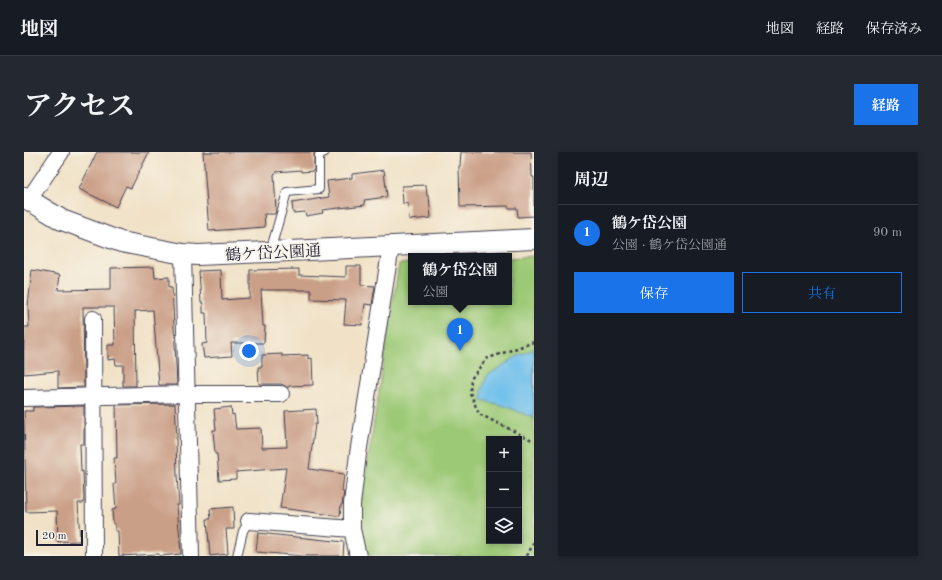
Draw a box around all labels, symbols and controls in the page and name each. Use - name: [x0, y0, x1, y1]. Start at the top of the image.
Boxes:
- text: 地図: [20, 21, 58, 40]
- text: 地図: [766, 22, 794, 36]
- text: 経路: [816, 22, 844, 36]
- text: 保存済み: [866, 22, 922, 36]
- button: 経路: [854, 84, 918, 125]
- text: アクセス: [24, 94, 135, 122]
- text: 周辺: [574, 172, 608, 189]
- text: 鶴ケ岱公園: [612, 217, 687, 232]
- text: 1: [583, 226, 591, 239]
- text: 90 m: [873, 226, 902, 239]
- text: 公園 · 鶴ケ岱公園通: [612, 239, 727, 252]
- street label: 鶴ケ岱公園通: [225, 241, 321, 264]
- popup: [408, 253, 512, 305]
- text: 鶴ケ岱公園: [422, 264, 498, 279]
- button: 保存: [574, 272, 734, 313]
- button: 共有: [742, 272, 902, 313]
- text: 公園: [422, 286, 449, 299]
- pin: 1: [447, 318, 473, 351]
- your location: [239, 341, 259, 361]
- map controls: [486, 436, 522, 544]
- button: +: [486, 436, 522, 472]
- button: −: [486, 472, 522, 508]
- button: layers: [486, 508, 522, 544]
- scale bar: [36, 528, 83, 547]
- text: 20 m: [42, 531, 67, 542]

